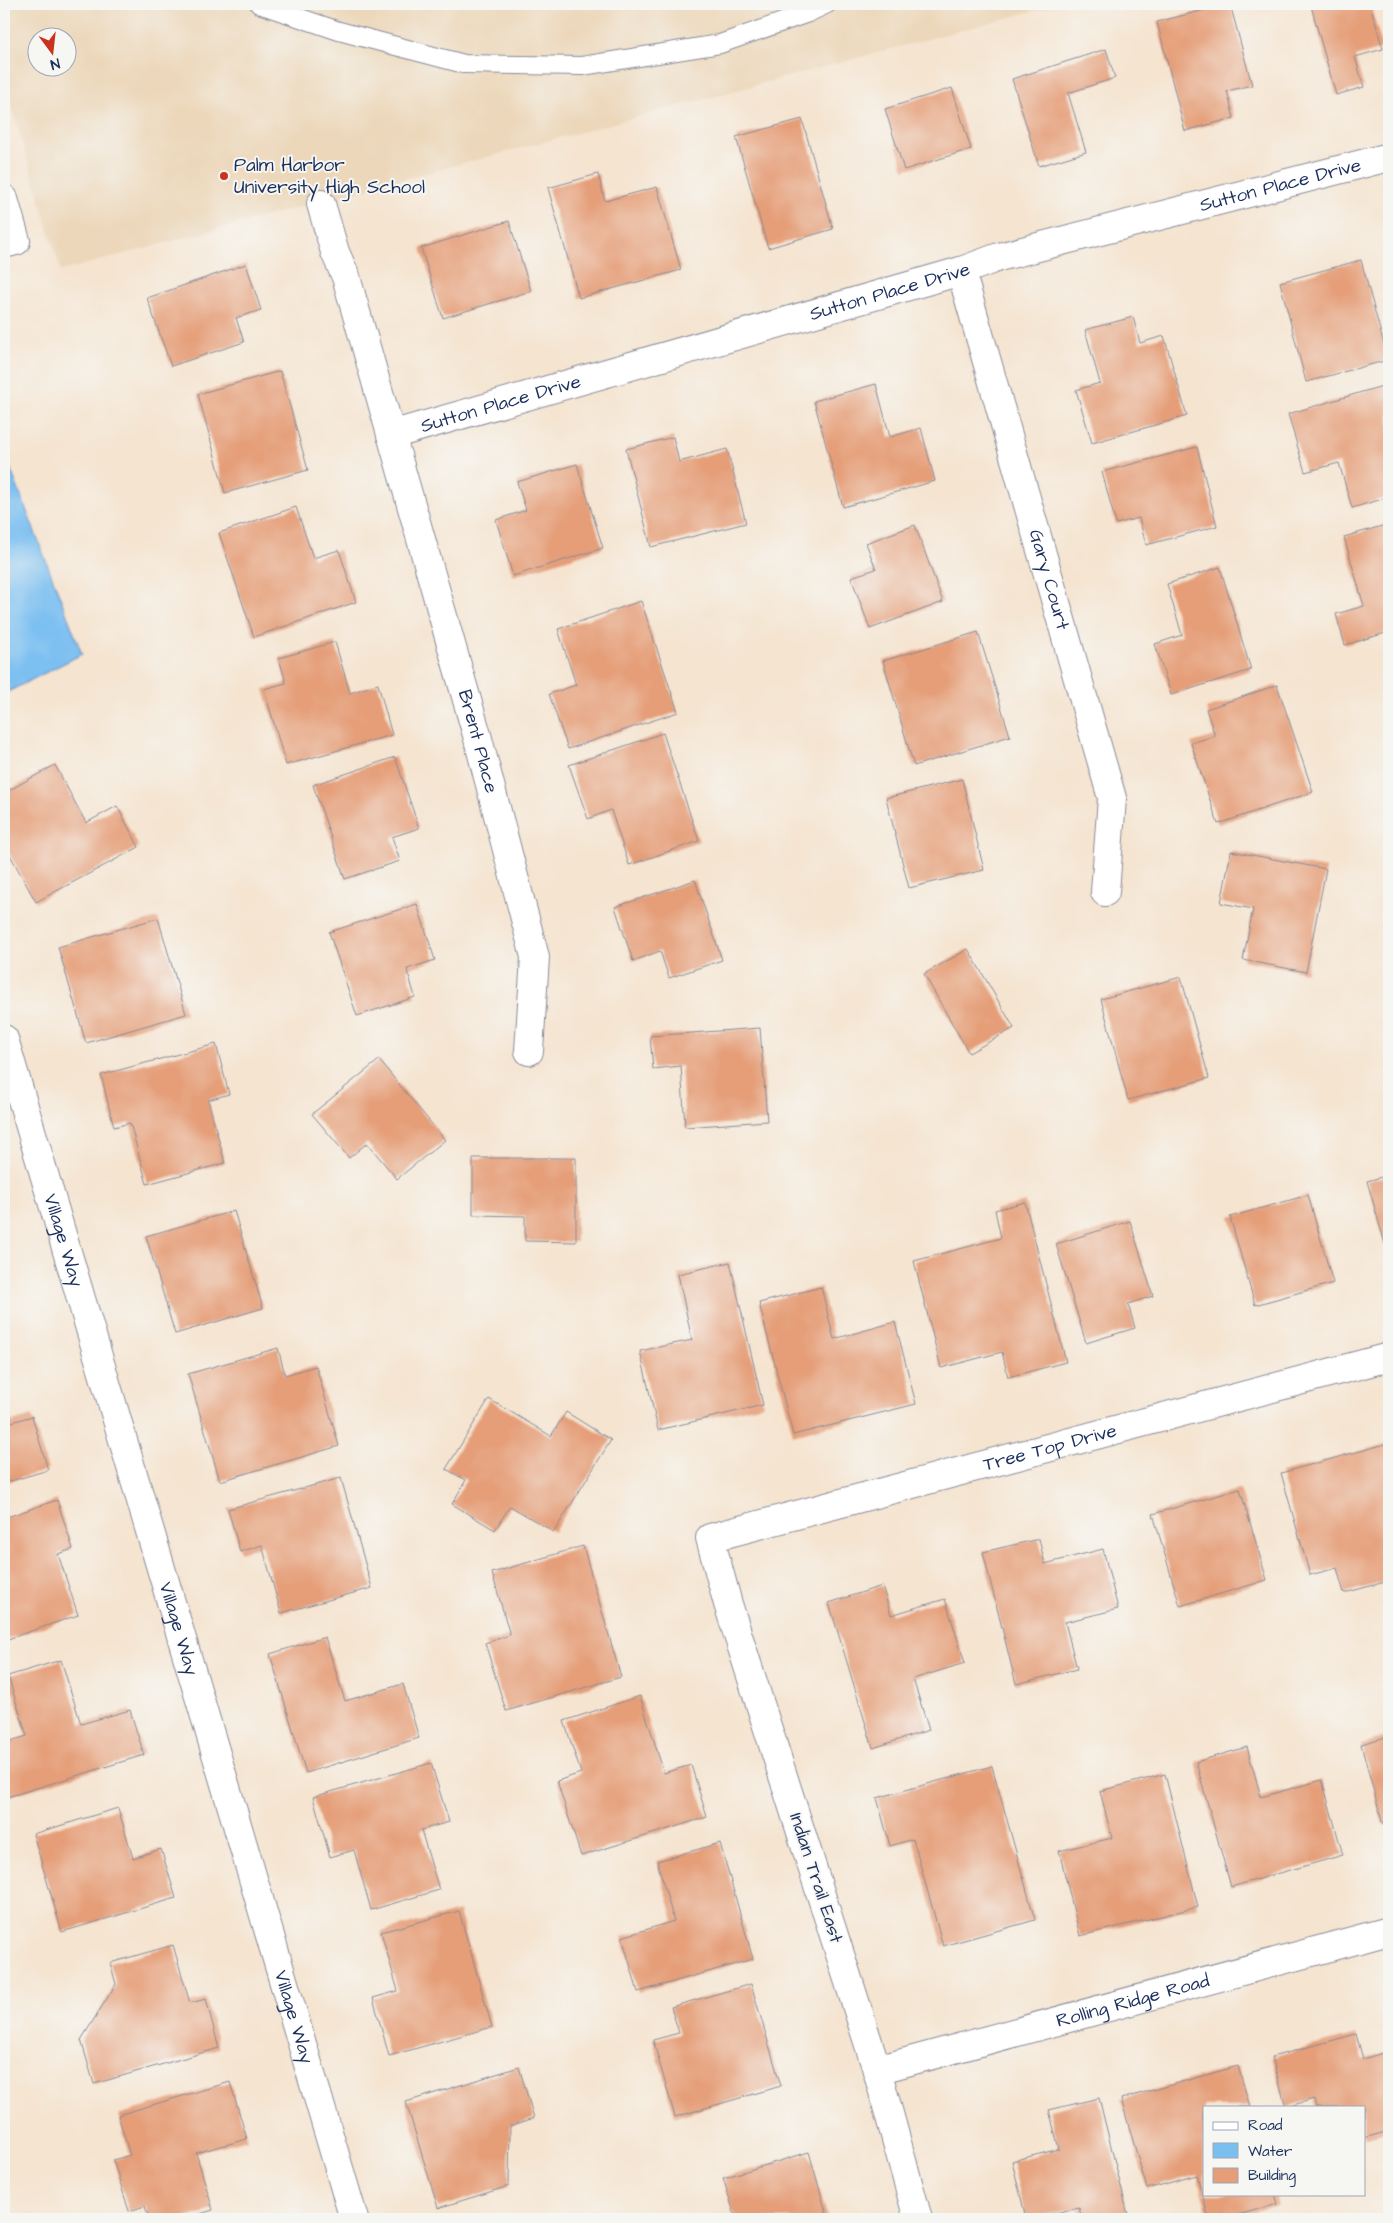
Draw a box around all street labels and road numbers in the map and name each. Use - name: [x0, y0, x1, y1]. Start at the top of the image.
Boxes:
- street label: Sutton Place Drive: [1197, 151, 1364, 219]
- street label: Sutton Place Drive: [806, 255, 974, 327]
- street label: Sutton Place Drive: [417, 368, 584, 439]
- street label: Gary Court: [1022, 526, 1077, 633]
- street label: Brent Place: [451, 686, 505, 796]
- street label: Village Way: [37, 1190, 90, 1291]
- street label: Tree Top Drive: [980, 1417, 1120, 1478]
- street label: Village Way: [152, 1579, 206, 1679]
- street label: Indian Trail East: [782, 1809, 850, 1947]
- street label: Village Way: [267, 1967, 321, 2068]
- street label: Rolling Ridge Road: [1053, 1967, 1213, 2034]

